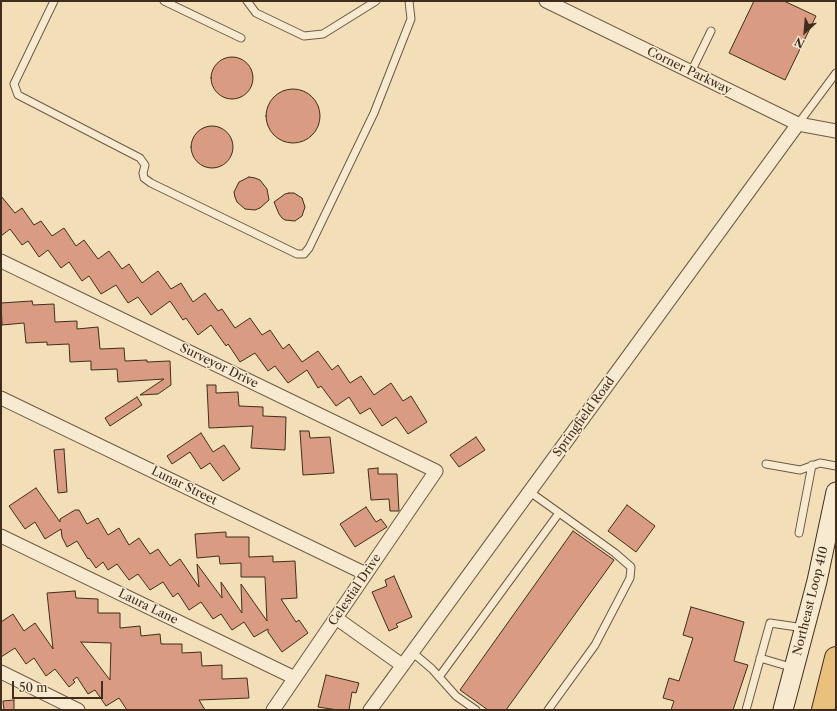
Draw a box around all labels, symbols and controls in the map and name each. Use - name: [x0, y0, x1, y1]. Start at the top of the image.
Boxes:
- north arrow: [785, 12, 825, 52]
- text: N: [792, 34, 807, 51]
- street label: Corner Parkway: [644, 44, 734, 98]
- street label: Surveyor Drive: [177, 341, 261, 391]
- street label: Springfield Road: [550, 374, 618, 460]
- street label: Lunar Street: [149, 464, 219, 508]
- street label: Northeast Loop 410: [790, 545, 832, 657]
- street label: Celestial Drive: [326, 551, 384, 629]
- street label: Laura Lane: [116, 586, 180, 628]
- scale bar: [14, 673, 105, 699]
- text: 50 m: [19, 680, 48, 695]

